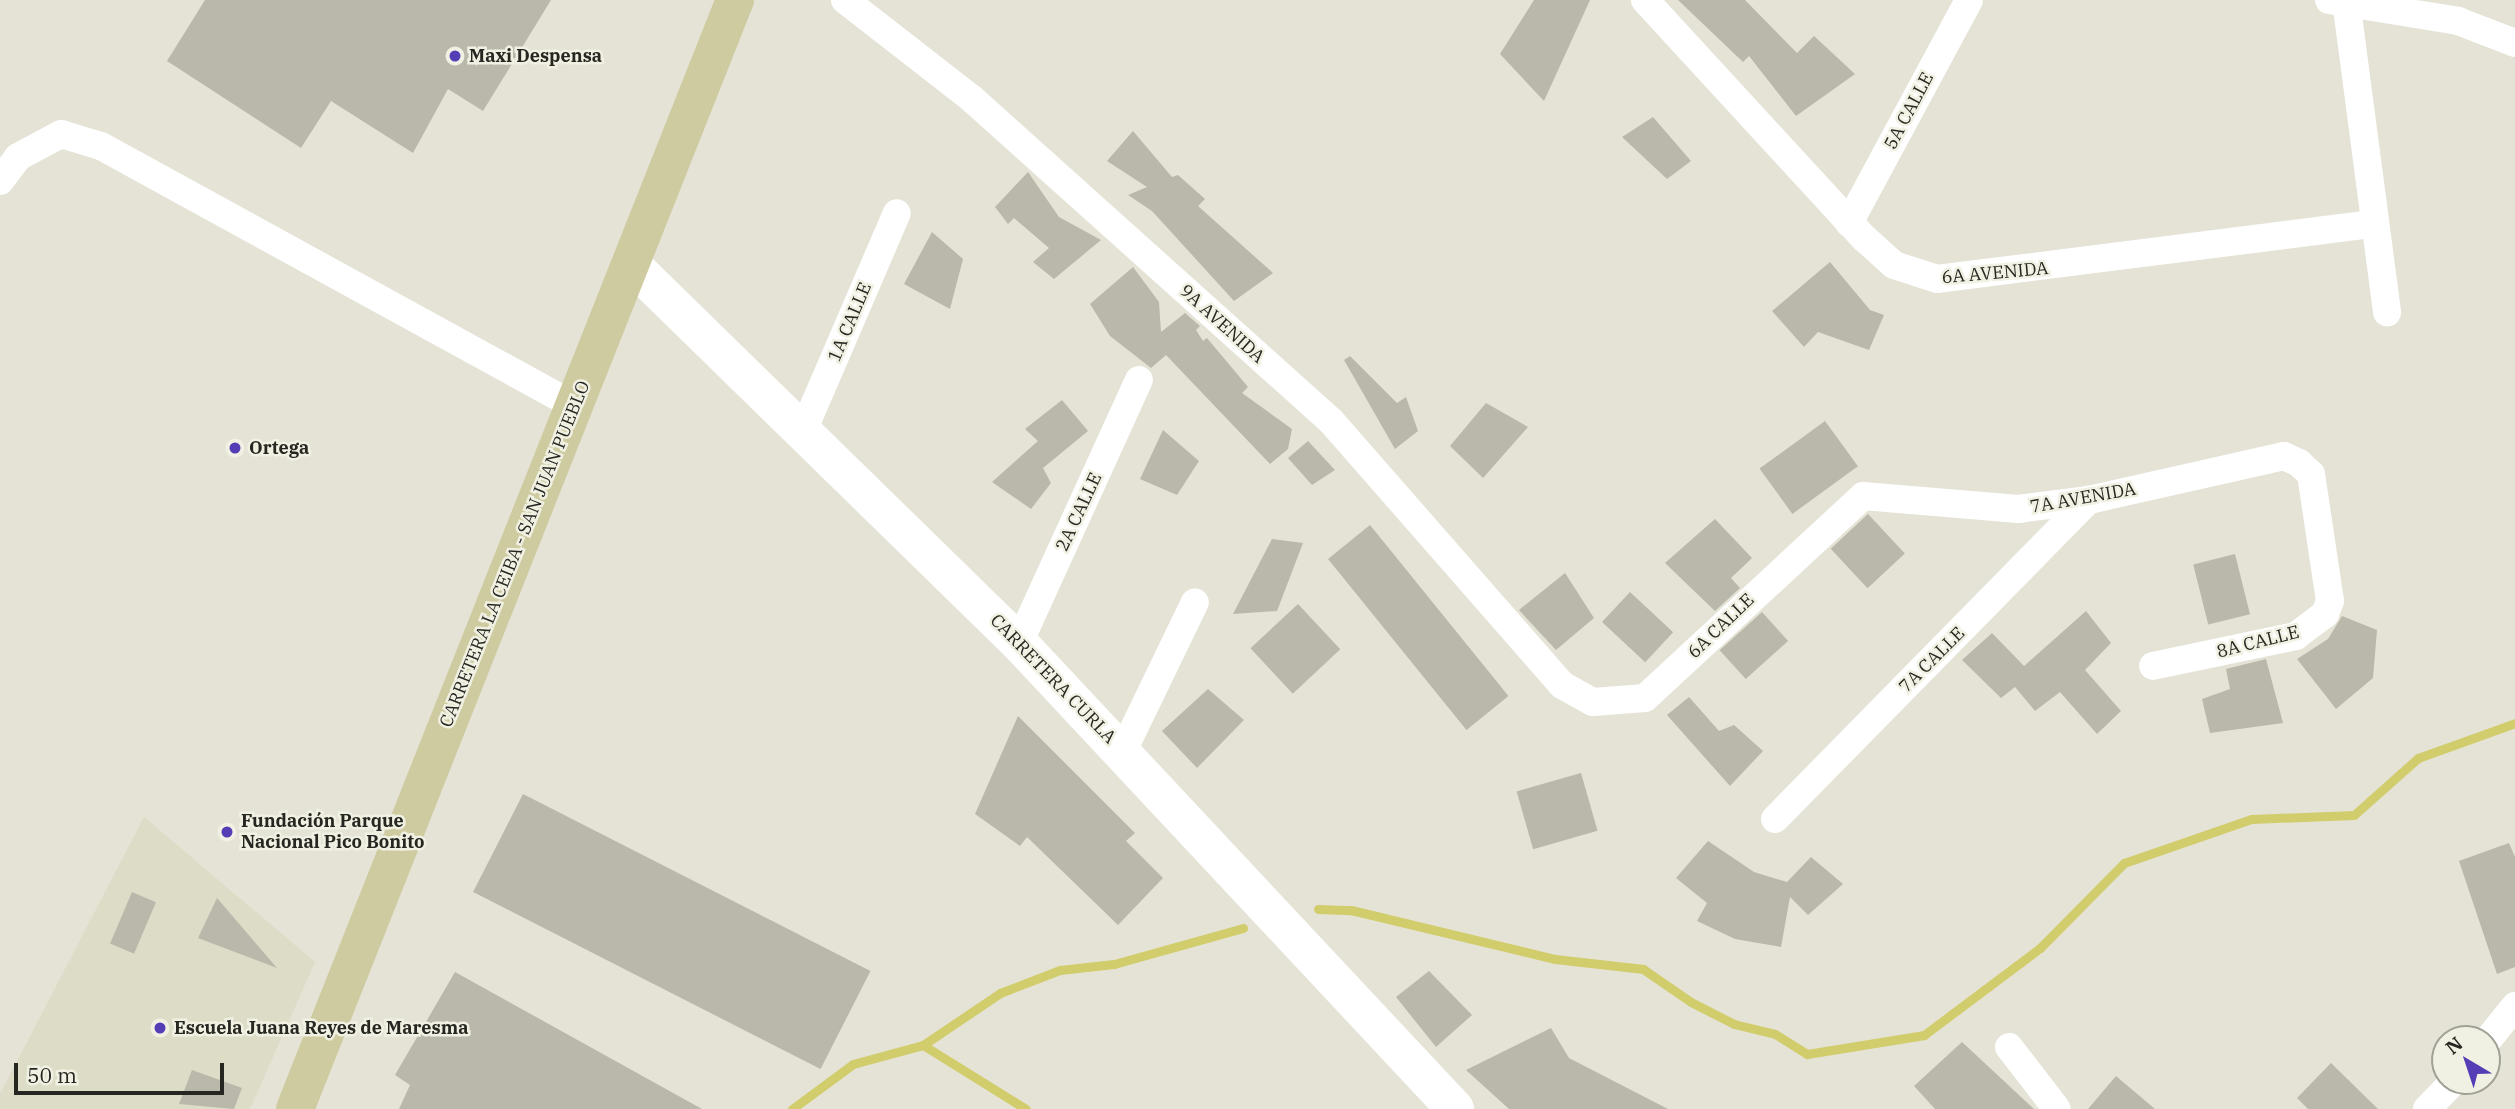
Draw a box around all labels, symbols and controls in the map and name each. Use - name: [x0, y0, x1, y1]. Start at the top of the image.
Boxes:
- place label: Maxi Despensa: [469, 45, 602, 67]
- marker: Maxi Despensa: [447, 48, 463, 64]
- street label: 5A CALLE: [1880, 69, 1938, 153]
- street label: 6A AVENIDA: [1941, 258, 2049, 288]
- street label: 1A CALLE: [824, 279, 876, 365]
- street label: 9A AVENIDA: [1175, 280, 1269, 368]
- street label: CARRETERA LA CEIBA - SAN JUAN PUEBLO: [435, 378, 595, 730]
- place label: Ortega: [249, 437, 309, 459]
- marker: Ortega: [227, 440, 243, 456]
- street label: 2A CALLE: [1051, 469, 1107, 555]
- street label: 7A AVENIDA: [2028, 478, 2138, 518]
- street label: 6A CALLE: [1683, 589, 1759, 663]
- street label: CARRETERA CURLA: [986, 610, 1120, 748]
- street label: 8A CALLE: [2215, 621, 2301, 663]
- street label: 7A CALLE: [1895, 623, 1969, 697]
- place label: Fundación Parque Nacional Pico Bonito: [241, 811, 424, 854]
- marker: Fundación Parque Nacional Pico Bonito: [219, 824, 235, 840]
- place label: Escuela Juana Reyes de Maresma: [174, 1017, 468, 1039]
- marker: Escuela Juana Reyes de Maresma: [152, 1020, 168, 1036]
- north arrow: [2431, 1025, 2501, 1095]
- text: N: [2441, 1031, 2467, 1059]
- scale bar: [18, 1050, 228, 1094]
- text: 50 m: [27, 1061, 77, 1089]

